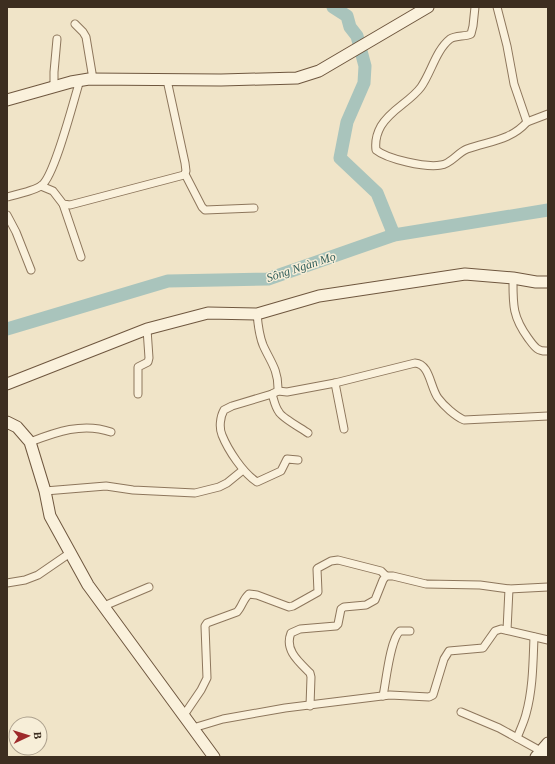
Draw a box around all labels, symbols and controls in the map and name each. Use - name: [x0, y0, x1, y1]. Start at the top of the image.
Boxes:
- water label: Sông Ngàn Mọ: [265, 249, 337, 285]
- north arrow: [8, 716, 48, 756]
- text: B: [32, 731, 44, 740]

